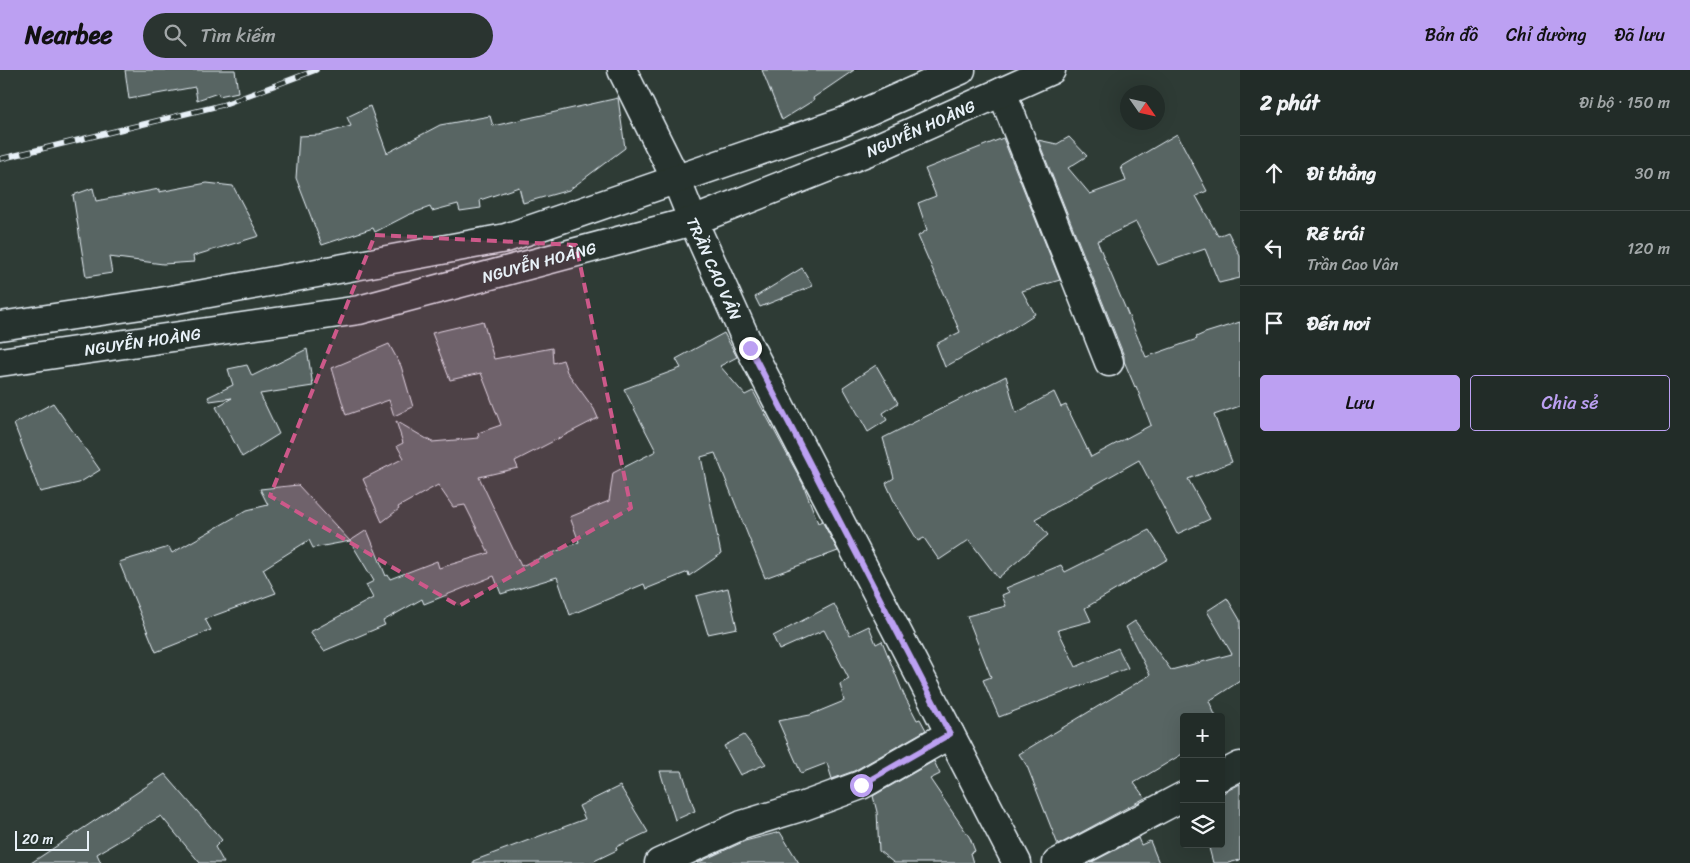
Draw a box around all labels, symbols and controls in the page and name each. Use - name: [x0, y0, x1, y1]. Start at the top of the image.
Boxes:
- search box: [143, 13, 493, 58]
- text: Nearbee: [25, 14, 113, 56]
- text: Tìm kiếm: [201, 19, 276, 52]
- text: Bản đồ: [1425, 19, 1478, 51]
- text: Chỉ đường: [1506, 19, 1587, 51]
- text: Đã lưu: [1615, 19, 1665, 51]
- icon: search: [161, 21, 189, 49]
- text: 2 phút: [1260, 84, 1319, 122]
- north arrow: [1120, 85, 1165, 130]
- text: Đi bộ · 150 m: [1579, 88, 1670, 117]
- street label: NGUYỄN HOÀNG: [862, 92, 980, 166]
- text: Đi thẳng: [1307, 157, 1376, 190]
- icon: ahead: [1260, 159, 1288, 187]
- text: 30 m: [1635, 159, 1670, 188]
- street label: TRẦN CAO VÂN: [678, 212, 750, 325]
- text: Rẽ trái: [1307, 217, 1364, 250]
- street label: NGUYỄN HOÀNG: [479, 233, 600, 292]
- icon: left: [1260, 234, 1288, 262]
- text: 120 m: [1627, 234, 1670, 263]
- text: Trần Cao Vân: [1307, 250, 1398, 279]
- text: Đến nơi: [1307, 307, 1370, 340]
- icon: arrive: [1260, 309, 1288, 337]
- street label: NGUYỄN HOÀNG: [82, 319, 203, 365]
- route end: [739, 337, 762, 360]
- button: Lưu: [1260, 375, 1460, 431]
- button: Chia sẻ: [1470, 375, 1670, 431]
- map controls: [1180, 713, 1225, 848]
- button: +: [1180, 713, 1225, 758]
- button: −: [1180, 758, 1225, 803]
- route start: [850, 774, 873, 797]
- button: layers: [1180, 803, 1225, 848]
- text: 20 m: [22, 827, 53, 852]
- scale bar: [15, 828, 89, 851]

